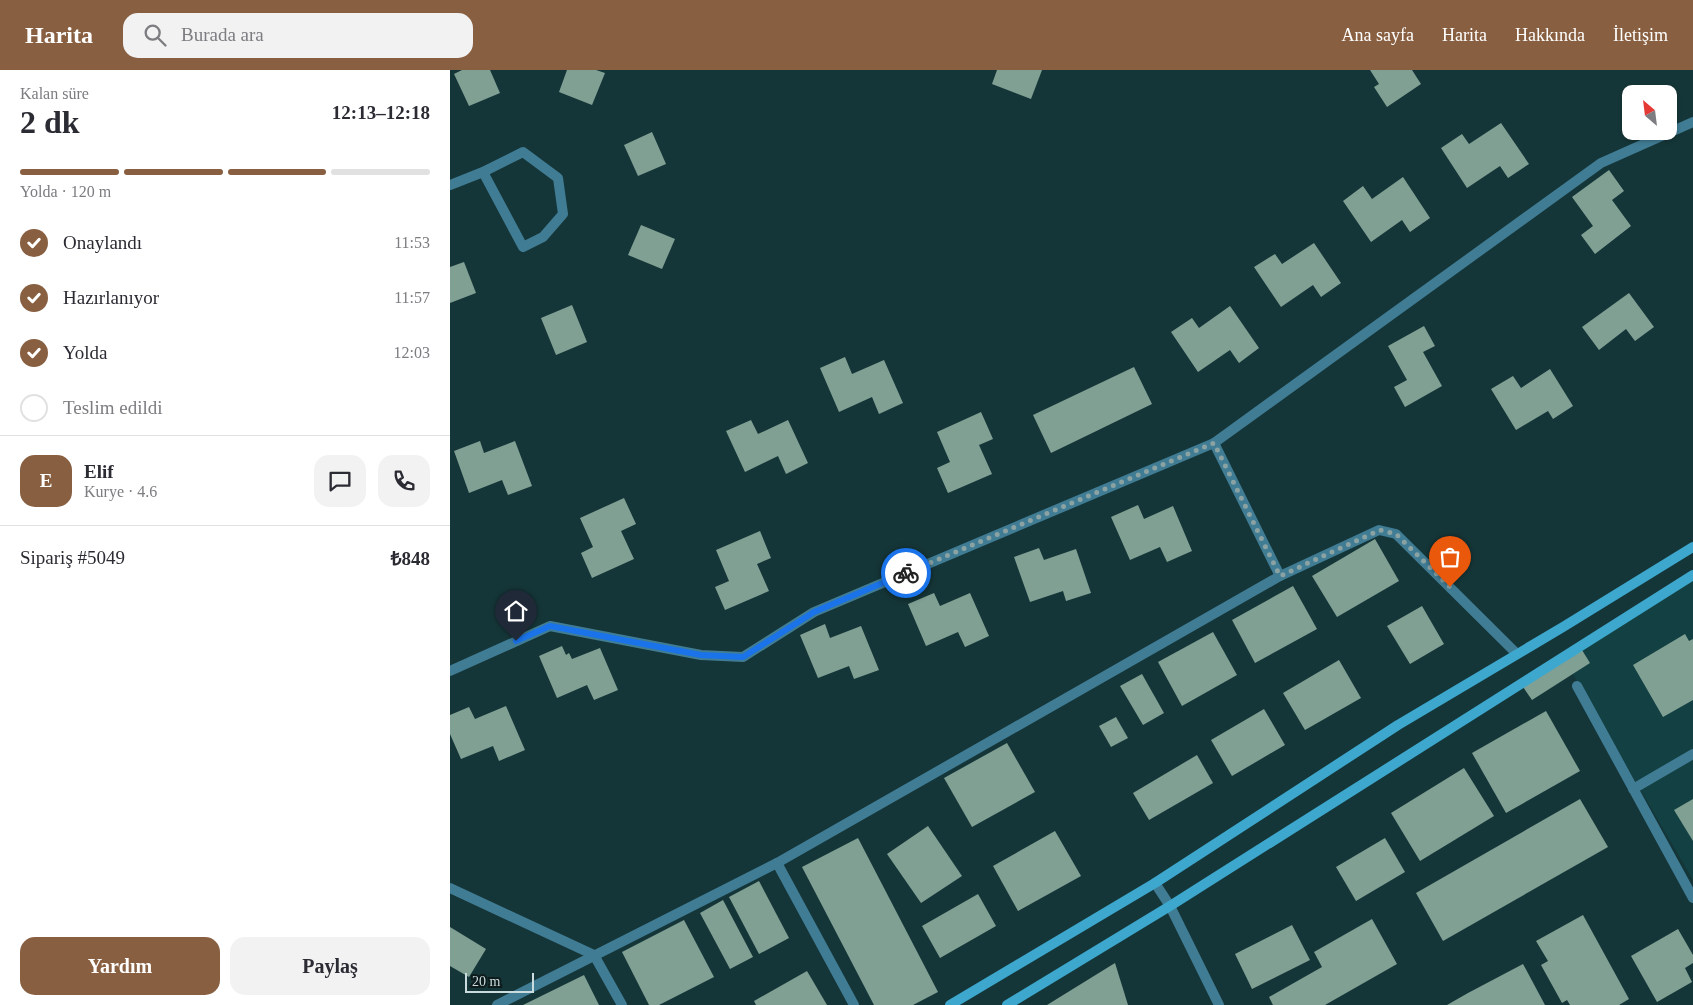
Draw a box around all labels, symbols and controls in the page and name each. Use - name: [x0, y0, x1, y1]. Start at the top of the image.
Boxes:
- search box: [123, 13, 473, 58]
- icon: search: [141, 21, 169, 49]
- text: Harita: [25, 22, 93, 48]
- text: Burada ara: [181, 24, 264, 45]
- text: Ana sayfa: [1342, 25, 1414, 45]
- text: Harita: [1442, 25, 1487, 45]
- text: Hakkında: [1515, 25, 1585, 45]
- text: İletişim: [1613, 25, 1668, 45]
- text: Kalan süre: [20, 85, 89, 102]
- north arrow: [1622, 85, 1678, 140]
- map controls: [1622, 85, 1677, 140]
- text: 12:13–12:18: [332, 102, 430, 123]
- text: 2 dk: [20, 104, 80, 140]
- text: Yolda · 120 m: [20, 183, 111, 200]
- icon: check: [20, 229, 48, 257]
- text: Onaylandı: [63, 232, 142, 253]
- text: 11:53: [394, 234, 430, 251]
- icon: check: [20, 284, 48, 312]
- text: Hazırlanıyor: [63, 287, 159, 308]
- text: 11:57: [394, 289, 430, 306]
- icon: check: [20, 339, 48, 367]
- text: Yolda: [63, 342, 108, 363]
- text: 12:03: [394, 344, 430, 361]
- text: Teslim edildi: [63, 397, 162, 418]
- button: chat: [314, 455, 366, 507]
- button: phone: [378, 455, 430, 507]
- text: Elif: [84, 461, 114, 482]
- text: E: [40, 470, 52, 491]
- text: Kurye · 4.6: [84, 483, 157, 500]
- pin: [1429, 536, 1471, 587]
- icon: bag: [1436, 543, 1464, 571]
- text: Sipariş #5049: [20, 547, 125, 568]
- text: ₺848: [391, 548, 430, 569]
- courier: [881, 548, 931, 598]
- icon: bike: [892, 559, 920, 587]
- pin: [495, 590, 537, 641]
- icon: home: [502, 597, 530, 625]
- button: Yardım: [20, 937, 220, 995]
- button: Paylaş: [230, 937, 430, 995]
- scale bar: [465, 970, 534, 993]
- text: 20 m: [472, 974, 500, 989]

